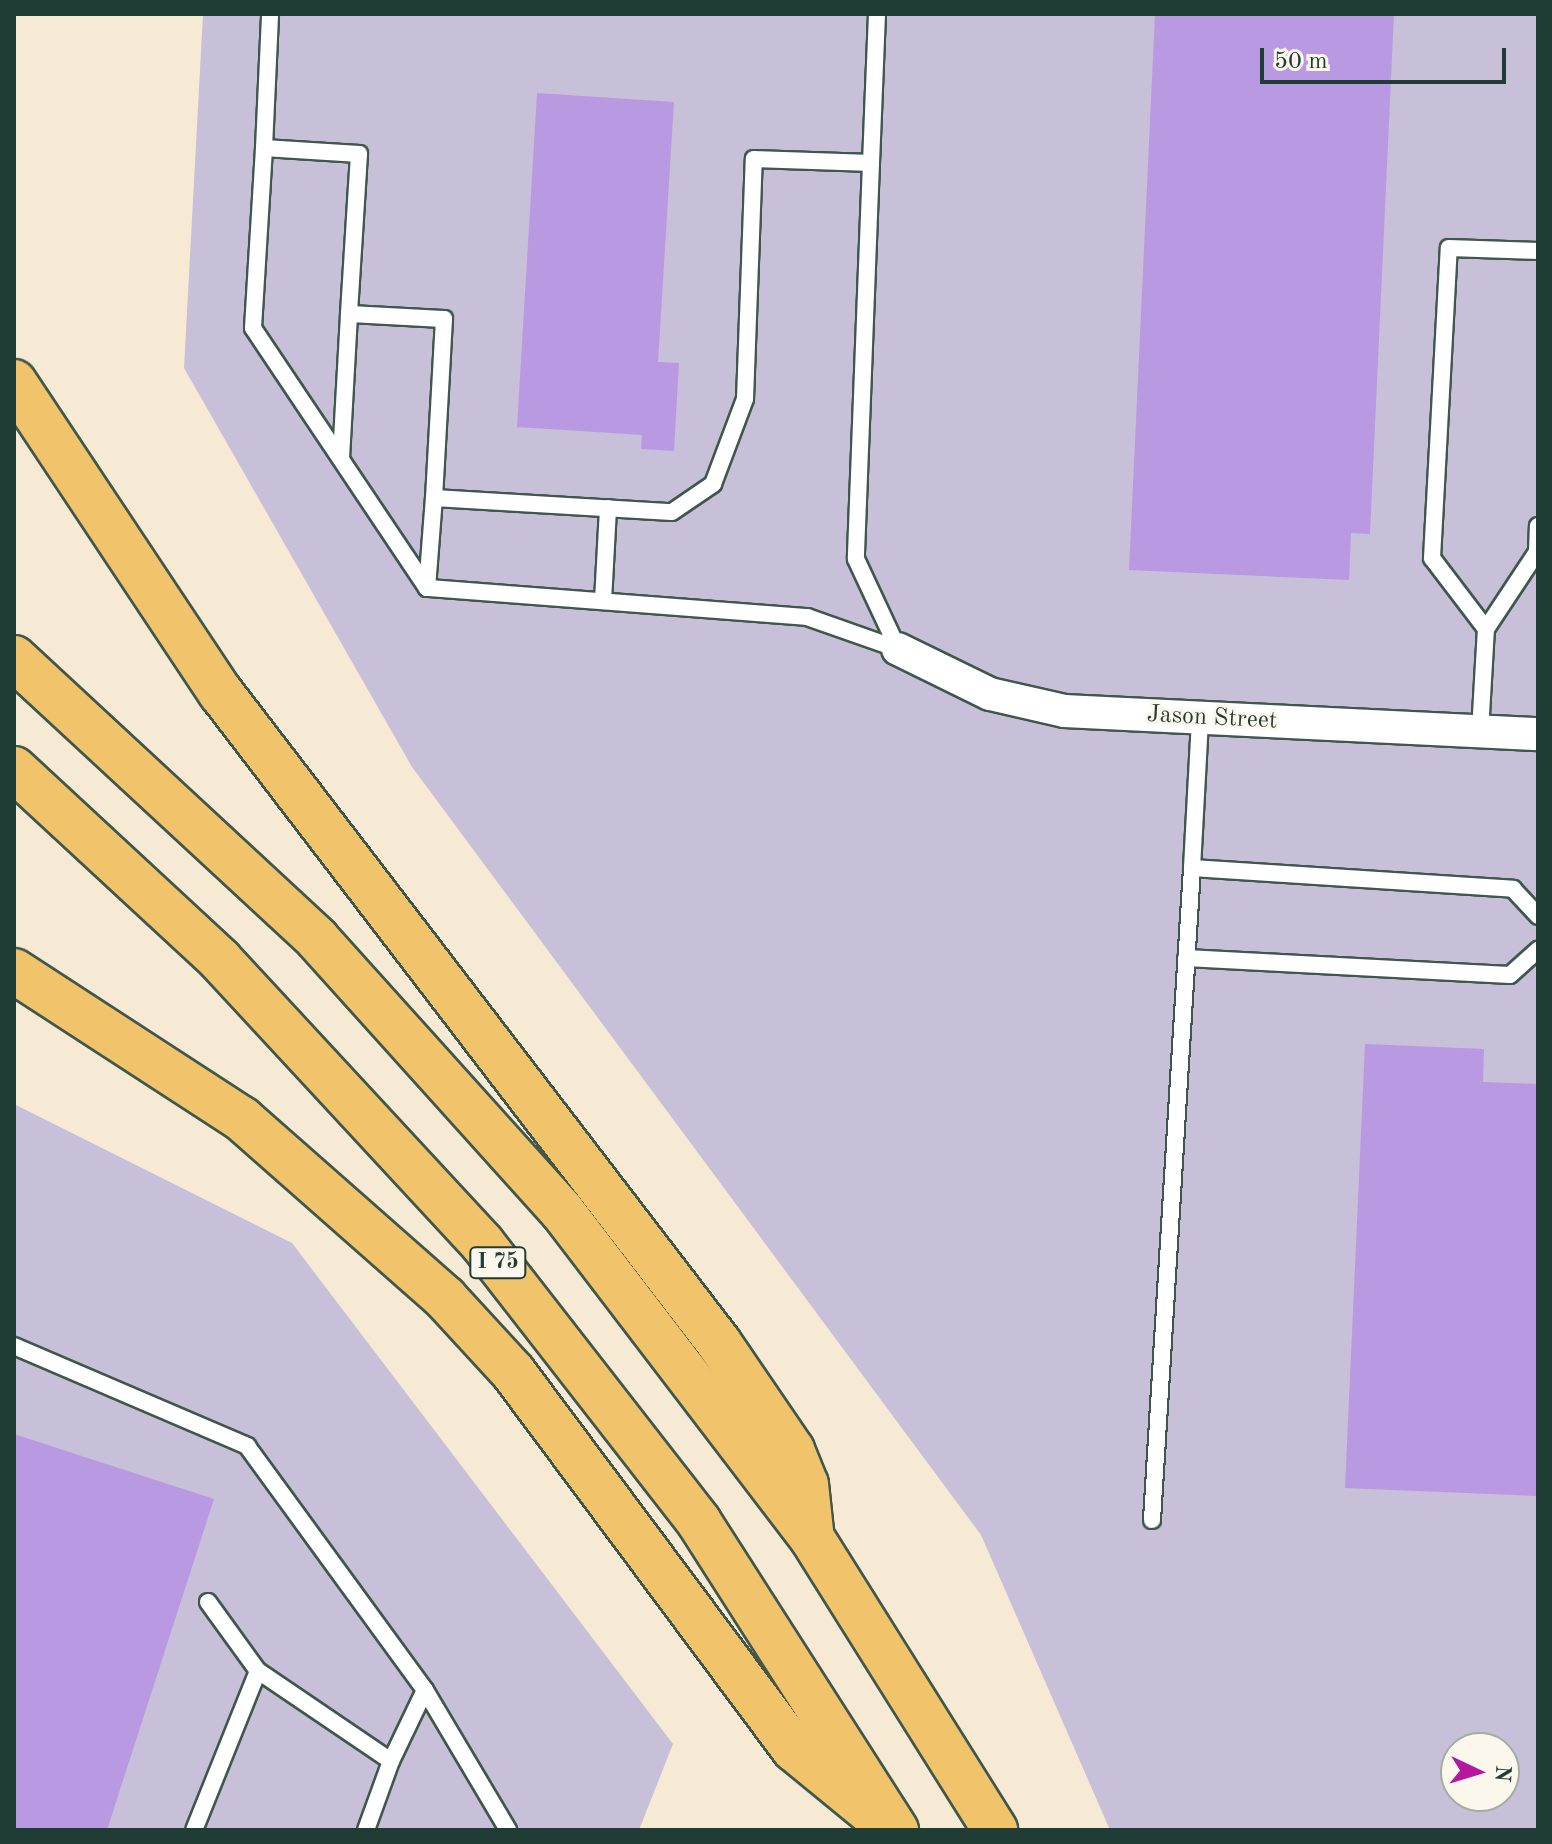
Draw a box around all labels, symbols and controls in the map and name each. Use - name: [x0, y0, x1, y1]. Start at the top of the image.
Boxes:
- scale bar: [1264, 32, 1510, 82]
- text: 50 m: [1274, 50, 1328, 74]
- street label: Jason Street: [1146, 701, 1278, 737]
- road number: I 75: [468, 1245, 528, 1281]
- north arrow: [1440, 1732, 1520, 1812]
- text: N: [1490, 1764, 1514, 1783]

